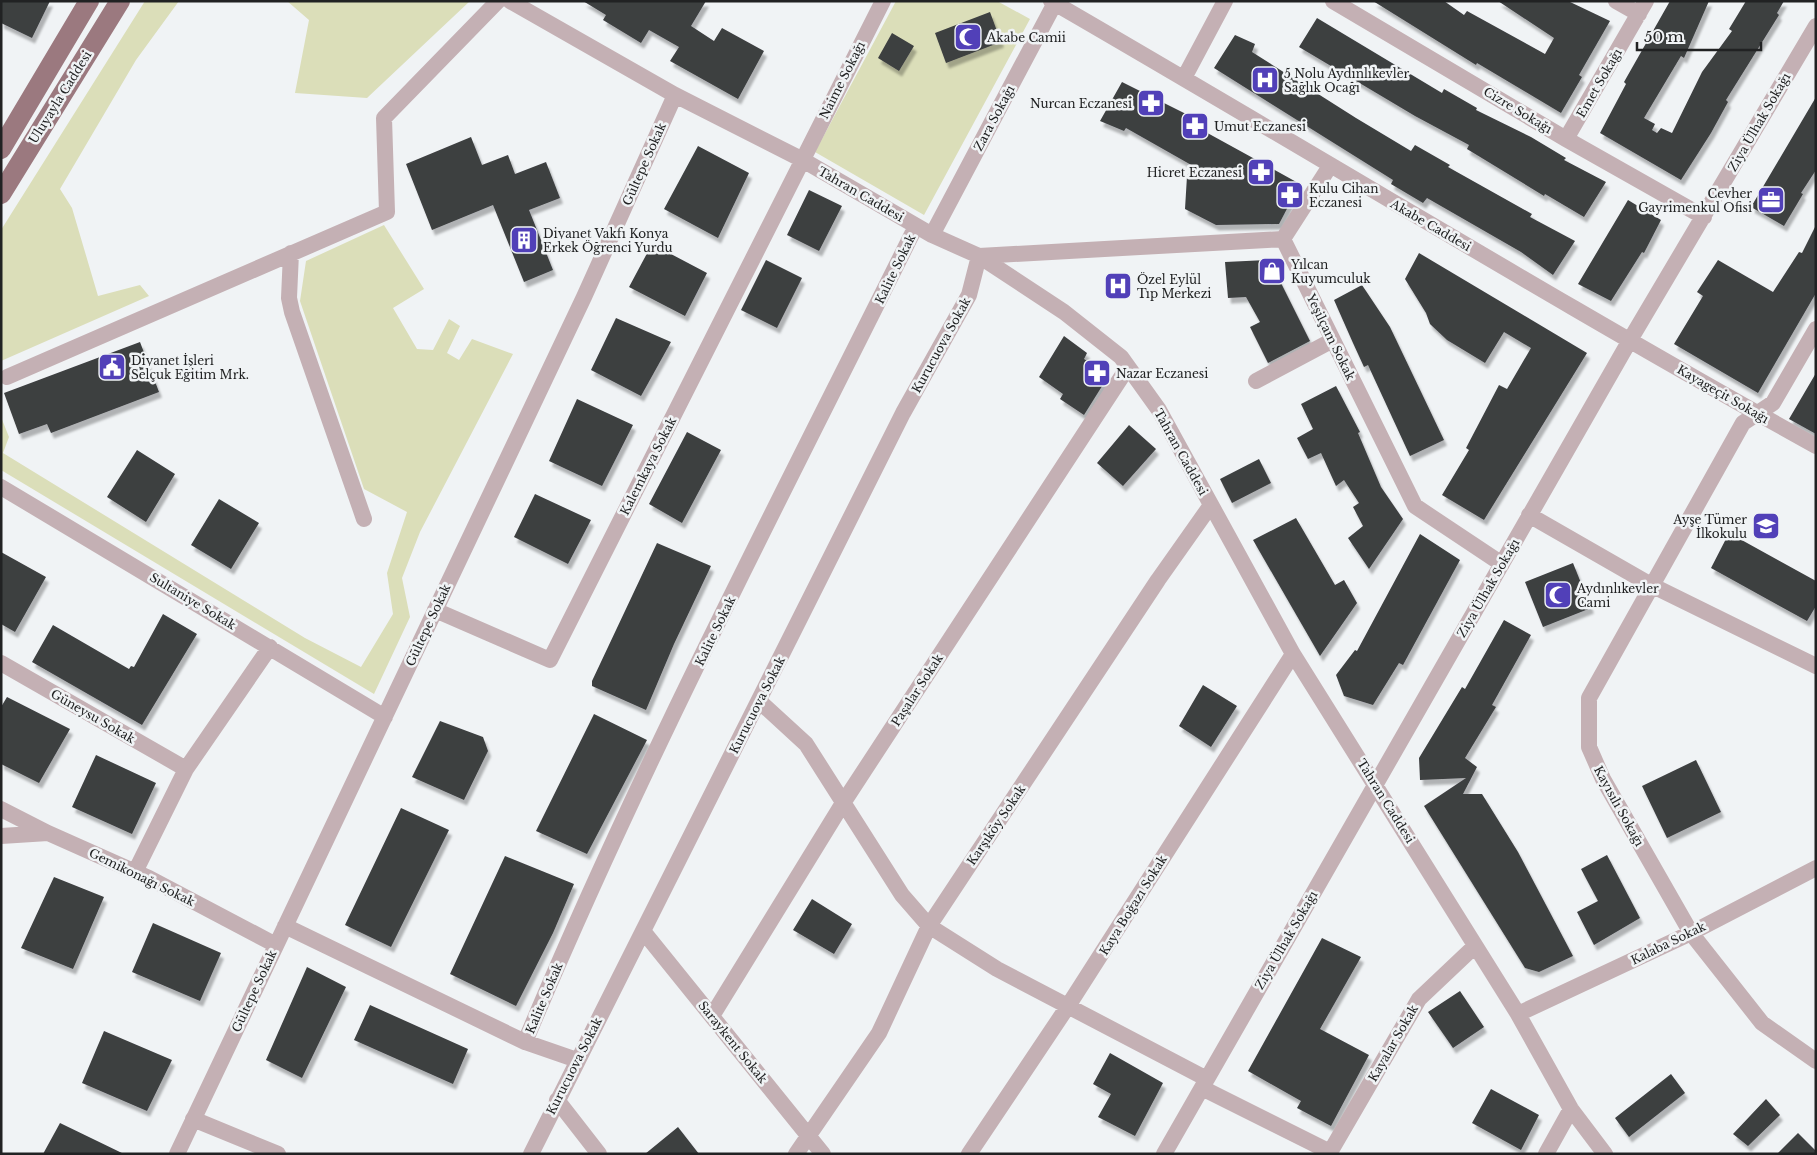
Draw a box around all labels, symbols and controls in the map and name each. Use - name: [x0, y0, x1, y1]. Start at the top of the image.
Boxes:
- scale bar: [1637, 20, 1761, 52]
- mosque icon: Akabe Camii: [953, 22, 983, 52]
- text: 50 m: [1644, 27, 1684, 46]
- place label: Akabe Camii: [986, 30, 1066, 45]
- street label: Naime Sokağı: [816, 39, 868, 121]
- street label: Emet Sokağı: [1573, 46, 1625, 120]
- street label: Uluyayla Caddesi: [25, 48, 95, 146]
- hospital icon: 5 Nolu Aydınlıkevler Sağlık Ocağı: [1250, 65, 1280, 95]
- place label: 5 Nolu Aydınlıkevler Sağlık Ocağı: [1284, 66, 1410, 95]
- street label: Ziya Ülhak Sokağı: [1723, 69, 1793, 174]
- street label: Zara Sokağı: [970, 82, 1018, 154]
- street label: Cizre Sokağı: [1481, 84, 1555, 136]
- pharmacy icon: Nurcan Eczanesi: [1136, 88, 1166, 118]
- place label: Nurcan Eczanesi: [1030, 96, 1132, 111]
- pharmacy icon: Umut Eczanesi: [1180, 111, 1210, 141]
- place label: Umut Eczanesi: [1214, 119, 1306, 134]
- street label: Gültepe Sokak: [619, 120, 669, 208]
- pharmacy icon: Hicret Eczanesi: [1246, 157, 1276, 187]
- street label: Tahran Caddesi: [816, 163, 906, 225]
- place label: Hicret Eczanesi: [1147, 165, 1242, 180]
- pharmacy icon: Kulu Cihan Eczanesi: [1275, 180, 1305, 210]
- place label: Kulu Cihan Eczanesi: [1309, 181, 1379, 210]
- office icon: Cevher Gayrimenkul Ofisi: [1756, 185, 1786, 215]
- place label: Cevher Gayrimenkul Ofisi: [1638, 186, 1752, 215]
- street label: Akabe Caddesi: [1387, 195, 1474, 254]
- building icon: Diyanet Vakfı Konya Erkek Öğrenci Yurdu: [509, 225, 539, 255]
- place label: Diyanet Vakfı Konya Erkek Öğrenci Yurdu: [543, 226, 673, 255]
- street label: Kalite Sokak: [872, 231, 919, 306]
- shop icon: Yılcan Kuyumculuk: [1257, 256, 1287, 286]
- place label: Yılcan Kuyumculuk: [1290, 257, 1371, 286]
- hospital icon: Özel Eylül Tıp Merkezi: [1103, 271, 1133, 301]
- place label: Özel Eylül Tıp Merkezi: [1137, 271, 1211, 301]
- street label: Yeşilçam Sokak: [1303, 290, 1359, 383]
- street label: Kurucuova Sokak: [908, 294, 974, 396]
- public building icon: Diyanet İşleri Selçuk Eğitim Mrk.: [97, 352, 127, 382]
- place label: Diyanet İşleri Selçuk Eğitim Mrk.: [131, 352, 249, 382]
- pharmacy icon: Nazar Eczanesi: [1082, 358, 1112, 388]
- street label: Kayageçit Sokağı: [1674, 362, 1772, 426]
- place label: Nazar Eczanesi: [1116, 366, 1208, 381]
- street label: Tahran Caddesi: [1151, 406, 1211, 498]
- street label: Kalemkaya Sokak: [617, 414, 679, 518]
- school or university icon: Ayşe Tümer İlkokulu: [1751, 511, 1781, 541]
- place label: Ayşe Tümer İlkokulu: [1672, 512, 1747, 541]
- street label: Ziya Ülhak Sokağı: [1452, 535, 1522, 640]
- street label: Sultaniye Sokak: [147, 569, 239, 633]
- mosque icon: Aydınlıkevler Cami: [1543, 580, 1573, 610]
- street label: Gültepe Sokak: [402, 581, 454, 669]
- place label: Aydınlıkevler Cami: [1576, 581, 1659, 610]
- street label: Kalite Sokak: [692, 593, 739, 668]
- street label: Paşalar Sokak: [888, 650, 946, 729]
- street label: Kurucuova Sokak: [726, 653, 788, 756]
- street label: Güneysu Sokak: [48, 686, 138, 747]
- street label: Tahran Caddesi: [1354, 756, 1418, 846]
- street label: Kayısılı Sokağı: [1591, 763, 1647, 849]
- street label: Karşıköy Sokak: [964, 782, 1029, 868]
- street label: Gemikonağı Sokak: [87, 845, 198, 909]
- street label: Kaya Boğazı Sokak: [1096, 852, 1170, 958]
- street label: Ziya Ülhak Sokağı: [1250, 887, 1320, 992]
- street label: Kalaba Sokak: [1628, 918, 1708, 968]
- street label: Gültepe Sokak: [228, 947, 280, 1035]
- street label: Kalite Sokak: [522, 960, 566, 1036]
- street label: Saraykent Sokak: [695, 998, 771, 1087]
- street label: Kayalar Sokak: [1365, 1001, 1421, 1084]
- street label: Kurucuova Sokak: [543, 1014, 605, 1117]

